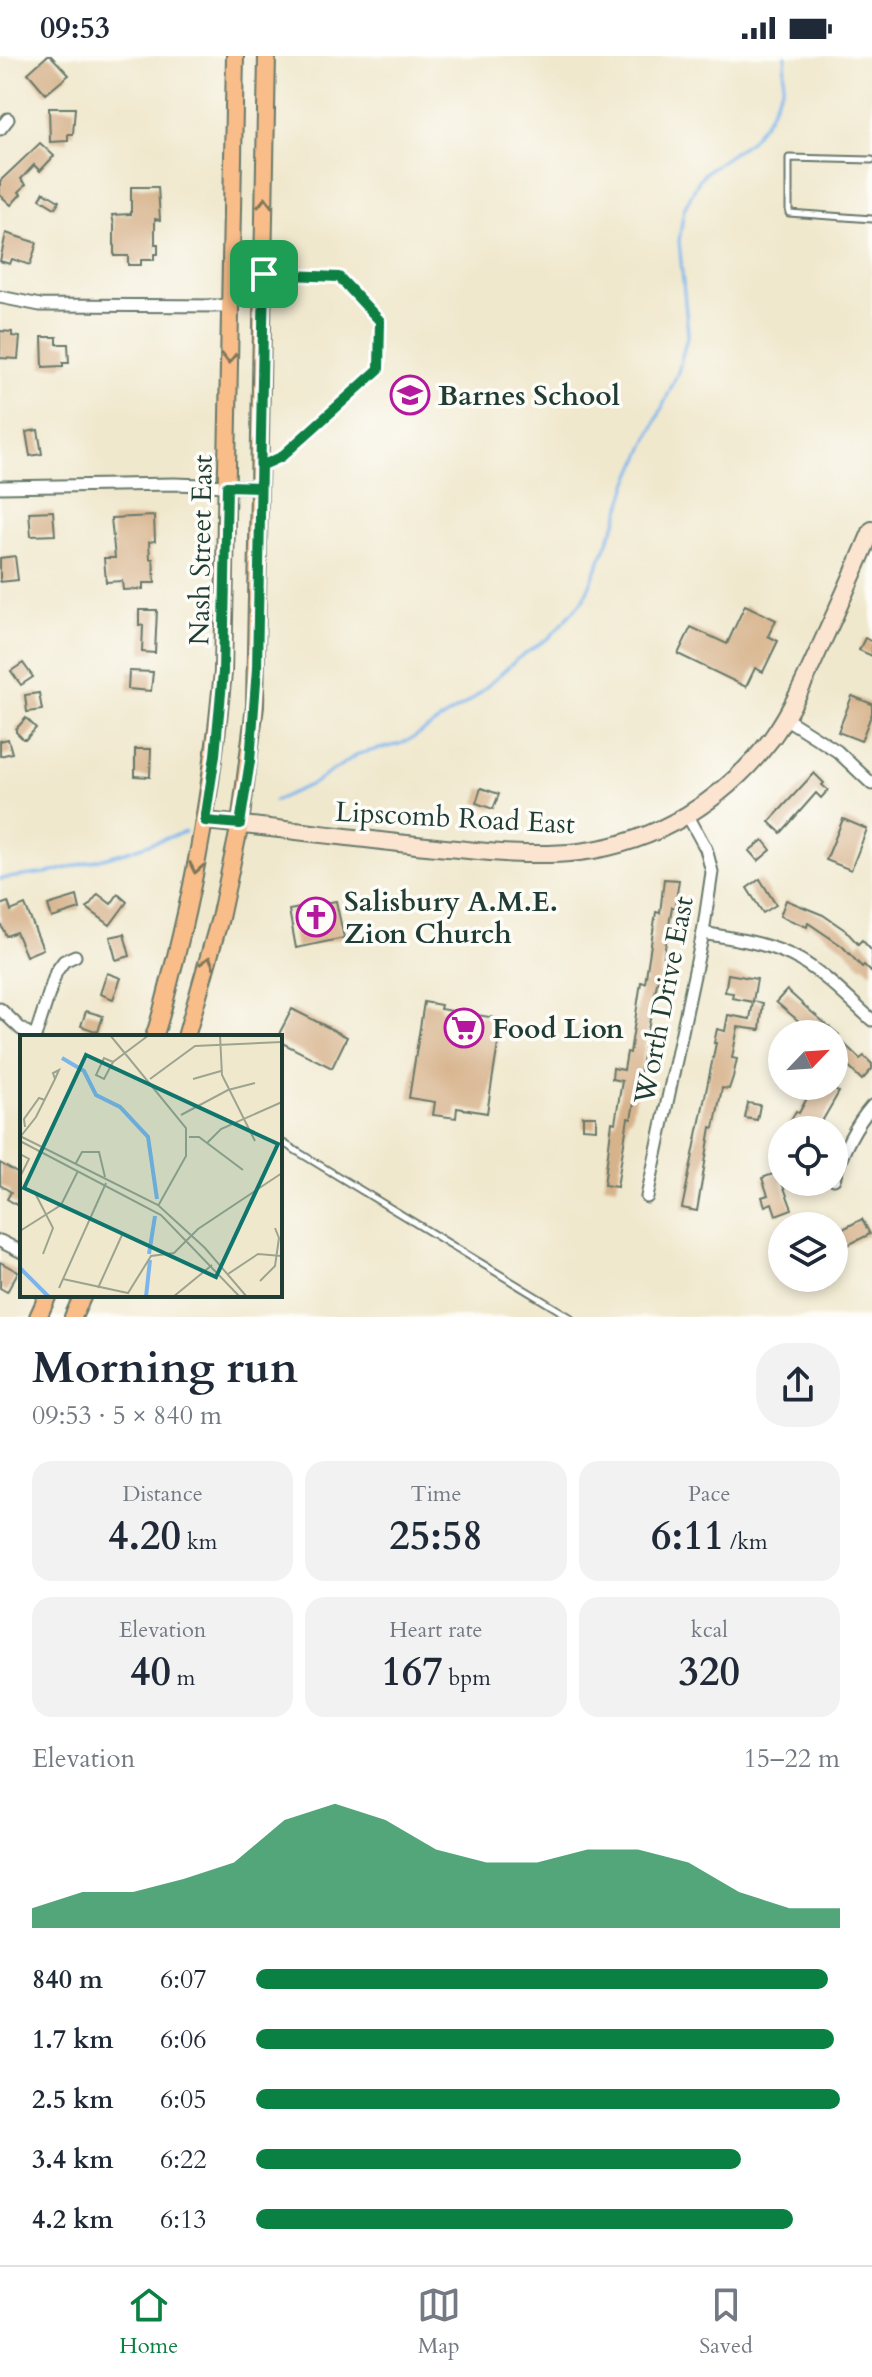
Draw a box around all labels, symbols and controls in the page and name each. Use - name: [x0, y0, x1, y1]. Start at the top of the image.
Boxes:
- text: 09:53: [40, 8, 110, 49]
- one-way arrow: [256, 196, 274, 209]
- pin: [230, 240, 298, 308]
- icon: arrive: [242, 252, 286, 296]
- one-way arrow: [220, 352, 238, 365]
- school or university icon: Barnes School: [389, 374, 431, 416]
- place label: Barnes School: [438, 377, 620, 415]
- street label: Nash Street East: [180, 454, 222, 646]
- street label: Lipscomb Road East: [334, 793, 576, 843]
- one-way arrow: [188, 861, 205, 874]
- place label: Salisbury A.M.E. Zion Church: [344, 883, 558, 953]
- street label: Worth Drive East: [625, 893, 703, 1108]
- church icon: Salisbury A.M.E. Zion Church: [295, 896, 337, 938]
- one-way arrow: [199, 956, 216, 970]
- supermarket icon: Food Lion: [443, 1007, 485, 1049]
- place label: Food Lion: [492, 1010, 624, 1048]
- north arrow: [768, 1020, 848, 1100]
- map controls: [768, 1020, 848, 1292]
- inset map: [20, 1035, 282, 1297]
- button: locate: [768, 1116, 848, 1196]
- button: layers: [768, 1212, 848, 1292]
- text: Morning run: [32, 1338, 298, 1398]
- button: share: [756, 1343, 840, 1427]
- text: 09:53 · 5 × 840 m: [32, 1398, 222, 1433]
- text: Distance: [122, 1479, 203, 1509]
- text: Time: [411, 1479, 461, 1509]
- text: Pace: [688, 1479, 731, 1509]
- text: 4.20: [108, 1509, 181, 1564]
- text: 25:58: [389, 1509, 483, 1564]
- text: 6:11: [651, 1509, 724, 1564]
- text: km: [181, 1527, 217, 1557]
- text: /km: [724, 1527, 768, 1557]
- text: Elevation: [119, 1615, 206, 1645]
- text: Heart rate: [389, 1615, 483, 1645]
- text: kcal: [691, 1615, 728, 1645]
- text: 40: [130, 1645, 171, 1700]
- text: 167: [381, 1645, 443, 1700]
- text: 320: [679, 1645, 740, 1700]
- text: m: [171, 1663, 195, 1693]
- text: bpm: [443, 1663, 491, 1693]
- text: Elevation: [32, 1741, 135, 1776]
- text: 15–22 m: [743, 1741, 840, 1776]
- text: 840 m: [32, 1962, 103, 1997]
- text: 6:07: [160, 1962, 207, 1997]
- text: 1.7 km: [32, 2022, 113, 2057]
- text: 6:06: [160, 2022, 207, 2057]
- text: 2.5 km: [32, 2082, 113, 2117]
- text: 6:05: [160, 2082, 207, 2117]
- text: 3.4 km: [32, 2142, 113, 2177]
- text: 6:22: [160, 2142, 207, 2177]
- text: 4.2 km: [32, 2202, 113, 2237]
- text: 6:13: [160, 2202, 207, 2237]
- tab: Home: [119, 2283, 178, 2361]
- tab: Map: [417, 2283, 461, 2361]
- tab: Saved: [699, 2283, 753, 2361]

